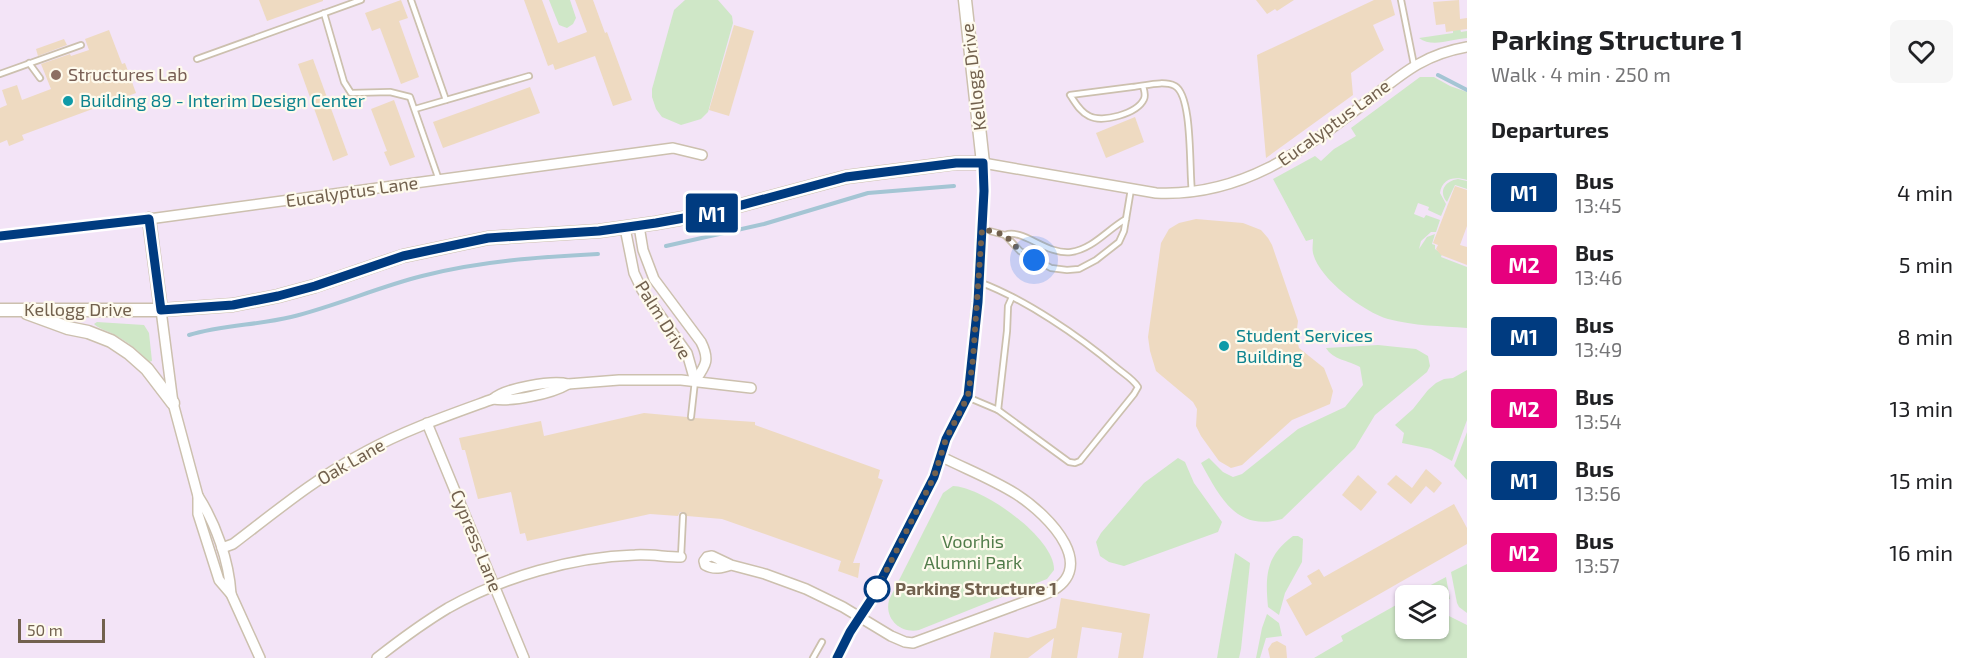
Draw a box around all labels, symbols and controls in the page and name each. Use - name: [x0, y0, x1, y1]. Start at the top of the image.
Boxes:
- button: heart: [1890, 20, 1953, 83]
- street label: Kellogg Drive: [956, 22, 990, 132]
- text: Parking Structure 1: [1491, 22, 1743, 56]
- text: Walk · 4 min · 250 m: [1491, 62, 1671, 86]
- place label: Structures Lab: [68, 63, 187, 85]
- marker: Structures Lab: [49, 68, 63, 82]
- street label: Eucalyptus Lane: [1273, 74, 1394, 170]
- place label: Building 89 - Interim Design Center: [80, 89, 365, 111]
- marker: Building 89 - Interim Design Center: [61, 94, 75, 108]
- text: Departures: [1491, 116, 1609, 142]
- text: Bus: [1575, 167, 1614, 193]
- street label: Eucalyptus Lane: [284, 171, 419, 211]
- text: 4 min: [1897, 179, 1953, 205]
- text: M1: [1510, 180, 1538, 205]
- text: 13:45: [1575, 193, 1622, 217]
- line badge: M1: [685, 194, 739, 232]
- text: M1: [698, 201, 726, 226]
- text: Bus: [1575, 239, 1614, 265]
- your location: [1019, 245, 1049, 275]
- text: 5 min: [1899, 251, 1953, 277]
- text: M2: [1508, 252, 1540, 277]
- text: 13:46: [1575, 265, 1623, 289]
- street label: Palm Drive: [631, 276, 697, 363]
- street label: Kellogg Drive: [24, 298, 132, 320]
- text: Bus: [1575, 311, 1614, 337]
- text: 8 min: [1897, 323, 1953, 349]
- place label: Student Services Building: [1236, 324, 1373, 367]
- text: M1: [1510, 324, 1538, 349]
- text: 13:49: [1575, 337, 1623, 361]
- marker: Student Services Building: [1217, 339, 1231, 353]
- text: Bus: [1575, 383, 1614, 409]
- text: 13 min: [1890, 395, 1953, 421]
- text: M2: [1508, 396, 1540, 421]
- text: 13:54: [1575, 409, 1622, 433]
- street label: Oak Lane: [313, 433, 388, 489]
- text: Bus: [1575, 455, 1614, 481]
- text: 15 min: [1890, 467, 1953, 493]
- text: M1: [1510, 468, 1538, 493]
- text: 13:56: [1575, 481, 1621, 505]
- street label: Cypress Lane: [446, 486, 507, 595]
- text: Bus: [1575, 527, 1614, 553]
- park label: Voorhis Alumni Park: [924, 530, 1022, 573]
- text: 16 min: [1889, 539, 1953, 565]
- text: M2: [1508, 540, 1540, 565]
- text: 13:57: [1575, 553, 1620, 577]
- marker: Parking Structure 1: [864, 576, 890, 602]
- place label: Parking Structure 1: [895, 577, 1057, 599]
- map controls: [1395, 585, 1449, 639]
- button: layers: [1395, 585, 1449, 639]
- scale bar: [18, 616, 105, 644]
- text: 50 m: [27, 620, 63, 639]

